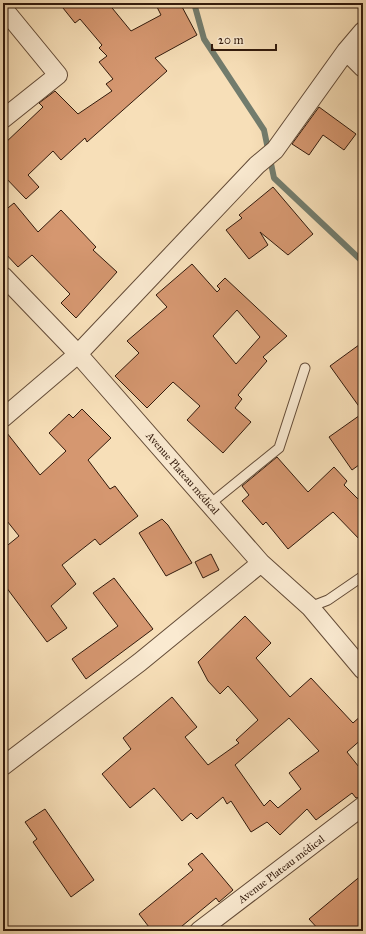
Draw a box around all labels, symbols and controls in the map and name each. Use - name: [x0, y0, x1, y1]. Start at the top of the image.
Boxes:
- scale bar: [212, 26, 276, 52]
- text: 20 m: [218, 33, 244, 47]
- street label: Avenue Plateau médical: [143, 429, 222, 517]
- street label: Avenue Plateau médical: [235, 833, 327, 907]

